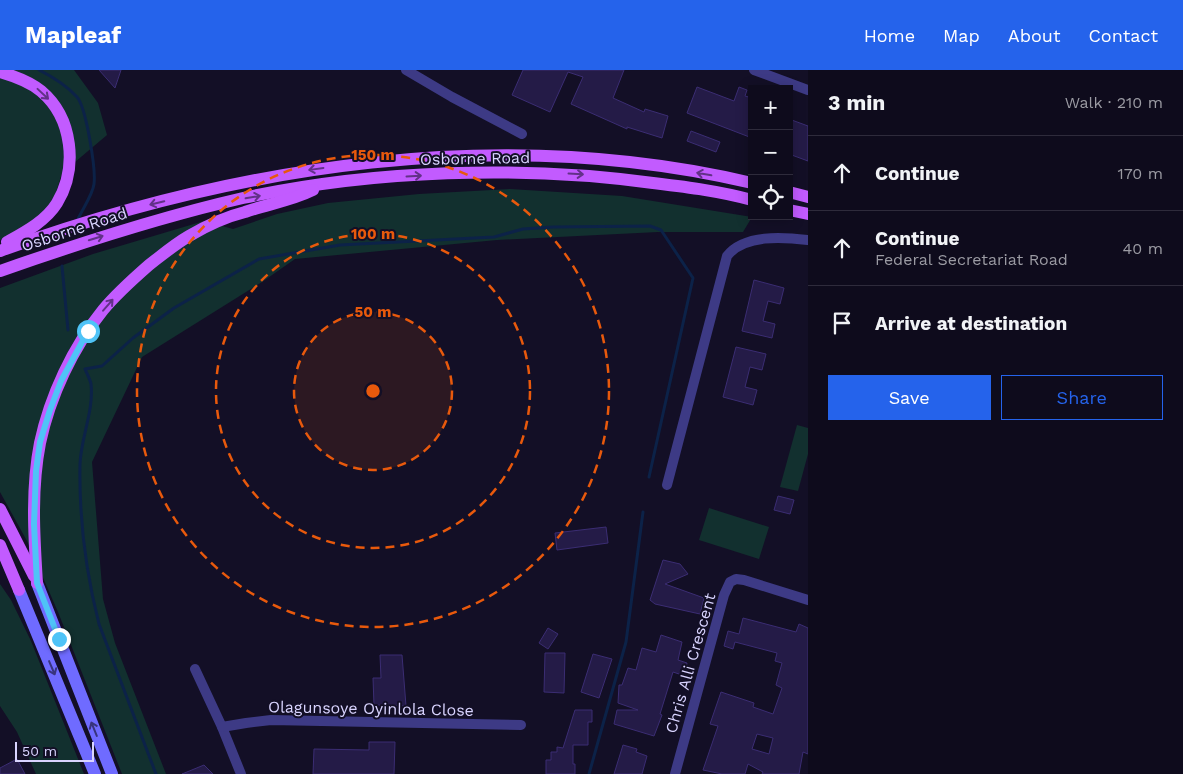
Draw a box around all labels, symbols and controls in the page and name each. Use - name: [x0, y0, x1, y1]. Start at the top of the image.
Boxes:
- text: Mapleaf: [25, 21, 121, 49]
- text: Home: [864, 25, 915, 46]
- text: Map: [943, 25, 980, 46]
- text: About: [1008, 25, 1060, 46]
- text: Contact: [1088, 25, 1158, 46]
- map controls: [748, 85, 793, 220]
- button: +: [748, 85, 793, 130]
- one-way arrow: [36, 88, 49, 100]
- text: 3 min: [828, 90, 885, 115]
- text: Walk · 210 m: [1065, 93, 1163, 112]
- button: −: [748, 130, 793, 175]
- text: 150 m: [351, 146, 395, 164]
- street label: Osborne Road: [420, 148, 530, 169]
- icon: ahead: [828, 159, 856, 187]
- text: Continue: [875, 162, 959, 185]
- one-way arrow: [308, 164, 324, 174]
- text: 170 m: [1117, 164, 1163, 183]
- one-way arrow: [696, 168, 712, 178]
- one-way arrow: [568, 170, 584, 179]
- one-way arrow: [406, 172, 422, 181]
- button: locate: [748, 175, 793, 220]
- one-way arrow: [244, 191, 260, 201]
- one-way arrow: [149, 198, 165, 208]
- street label: Osborne Road: [19, 203, 130, 256]
- text: 100 m: [351, 225, 395, 243]
- text: Continue: [875, 227, 959, 250]
- one-way arrow: [87, 233, 103, 243]
- icon: ahead: [828, 234, 856, 262]
- text: 40 m: [1123, 239, 1163, 258]
- text: Federal Secretariat Road: [875, 250, 1068, 269]
- one-way arrow: [102, 298, 114, 311]
- text: 50 m: [355, 303, 391, 321]
- icon: arrive: [828, 309, 856, 337]
- text: Arrive at destination: [875, 312, 1067, 335]
- route start: [77, 320, 100, 343]
- button: Save: [828, 375, 991, 420]
- button: Share: [1001, 375, 1163, 420]
- centre of rings: [364, 382, 382, 400]
- street label: Chris Alli Crescent: [661, 591, 720, 735]
- route end: [48, 628, 71, 651]
- one-way arrow: [48, 660, 57, 675]
- street label: Olagunsoye Oyinlola Close: [268, 697, 474, 720]
- one-way arrow: [88, 722, 98, 737]
- scale bar: [15, 739, 94, 762]
- text: 50 m: [22, 743, 57, 759]

